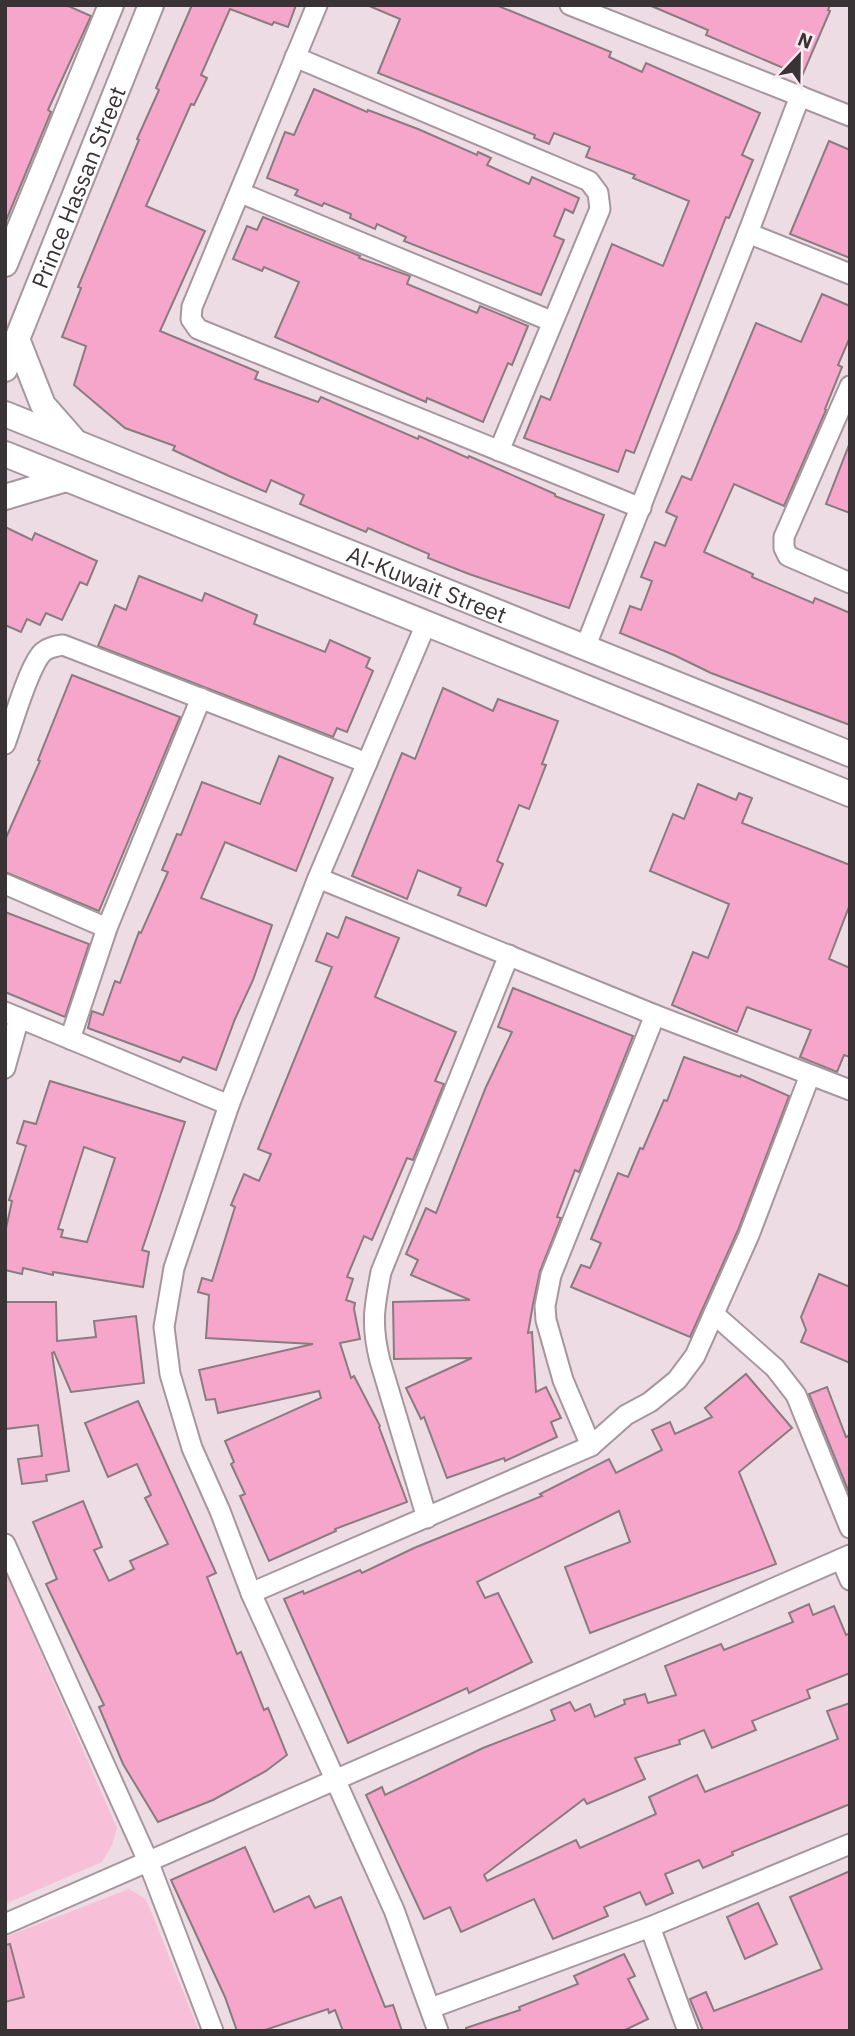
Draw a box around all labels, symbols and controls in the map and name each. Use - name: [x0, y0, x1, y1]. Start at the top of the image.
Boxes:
- north arrow: [764, 21, 834, 91]
- text: N: [794, 27, 816, 54]
- street label: Prince Hassan Street: [24, 82, 132, 293]
- street label: Al-Kuwait Street: [343, 538, 511, 629]

